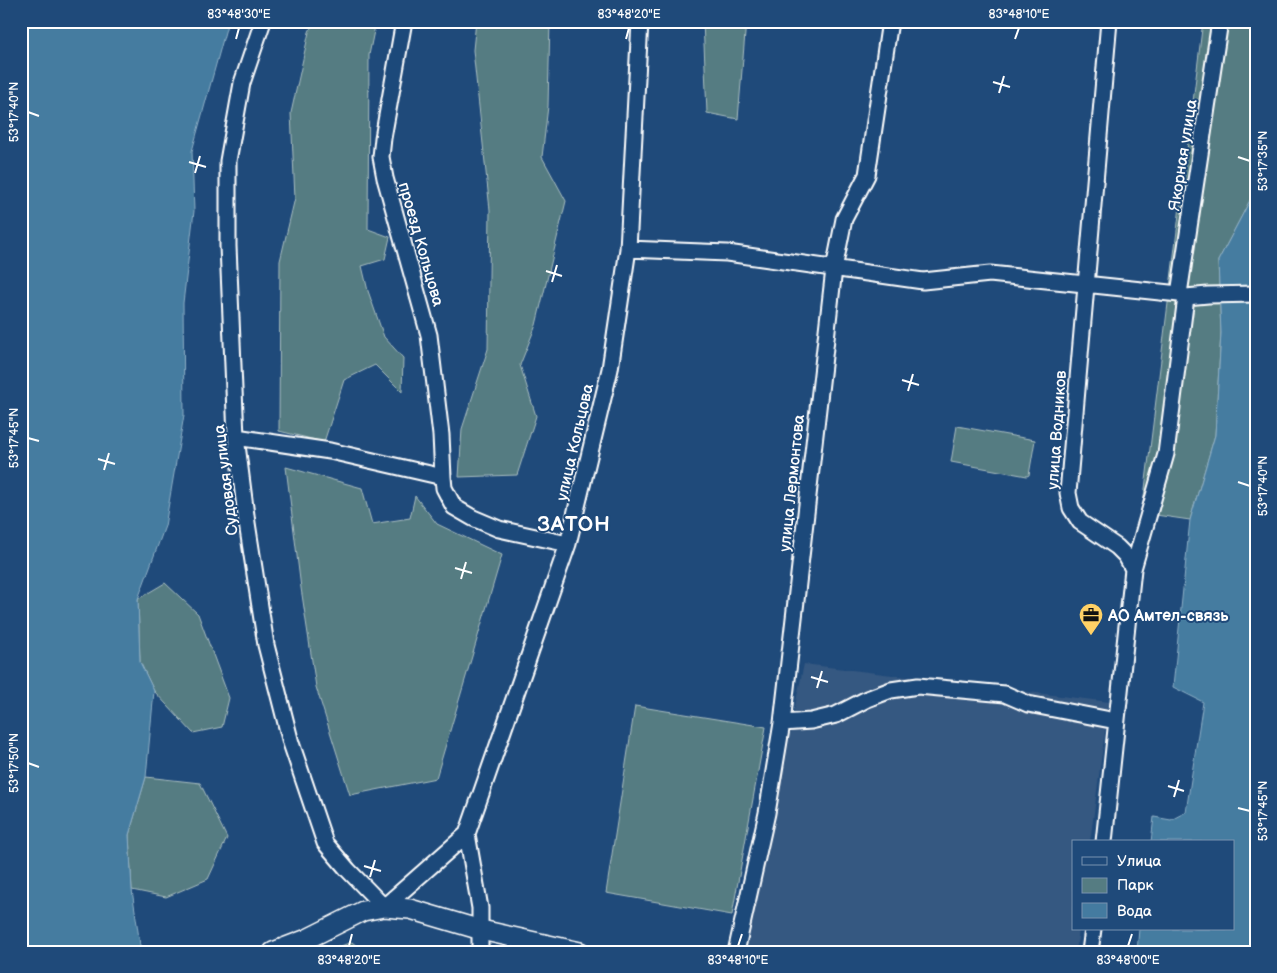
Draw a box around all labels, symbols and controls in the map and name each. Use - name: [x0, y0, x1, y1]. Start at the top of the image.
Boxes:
- text: 83°48'30"E: [207, 7, 271, 22]
- text: 83°48'20"E: [597, 7, 661, 22]
- text: 83°48'10"E: [989, 7, 1049, 22]
- text: 53°17'40"N: [7, 82, 22, 142]
- street label: Якорная улица: [1165, 98, 1202, 212]
- text: 53°17'35"N: [1256, 131, 1271, 191]
- street label: проезд Кольцова: [394, 180, 448, 309]
- street label: улица Водников: [1044, 369, 1071, 490]
- street label: улица Кольцова: [553, 381, 598, 503]
- text: 53°17'45"N: [7, 408, 22, 468]
- street label: улица Лермонтова: [776, 413, 809, 553]
- street label: Судовая улица: [210, 423, 243, 536]
- text: 53°17'40"N: [1256, 456, 1271, 516]
- district label: ЗАТОН: [537, 512, 611, 537]
- office icon: АО Амтел-связь: [1078, 602, 1104, 636]
- place label: АО Амтел-связь: [1107, 607, 1229, 626]
- text: 53°17'50"N: [7, 733, 22, 793]
- text: 53°17'45"N: [1256, 781, 1271, 841]
- legend: [1072, 840, 1234, 930]
- text: Улица: [1117, 852, 1162, 871]
- text: Парк: [1117, 876, 1154, 895]
- text: Вода: [1117, 902, 1152, 921]
- text: 83°48'20"E: [317, 953, 381, 968]
- text: 83°48'10"E: [708, 953, 768, 968]
- text: 83°48'00"E: [1096, 953, 1160, 968]

